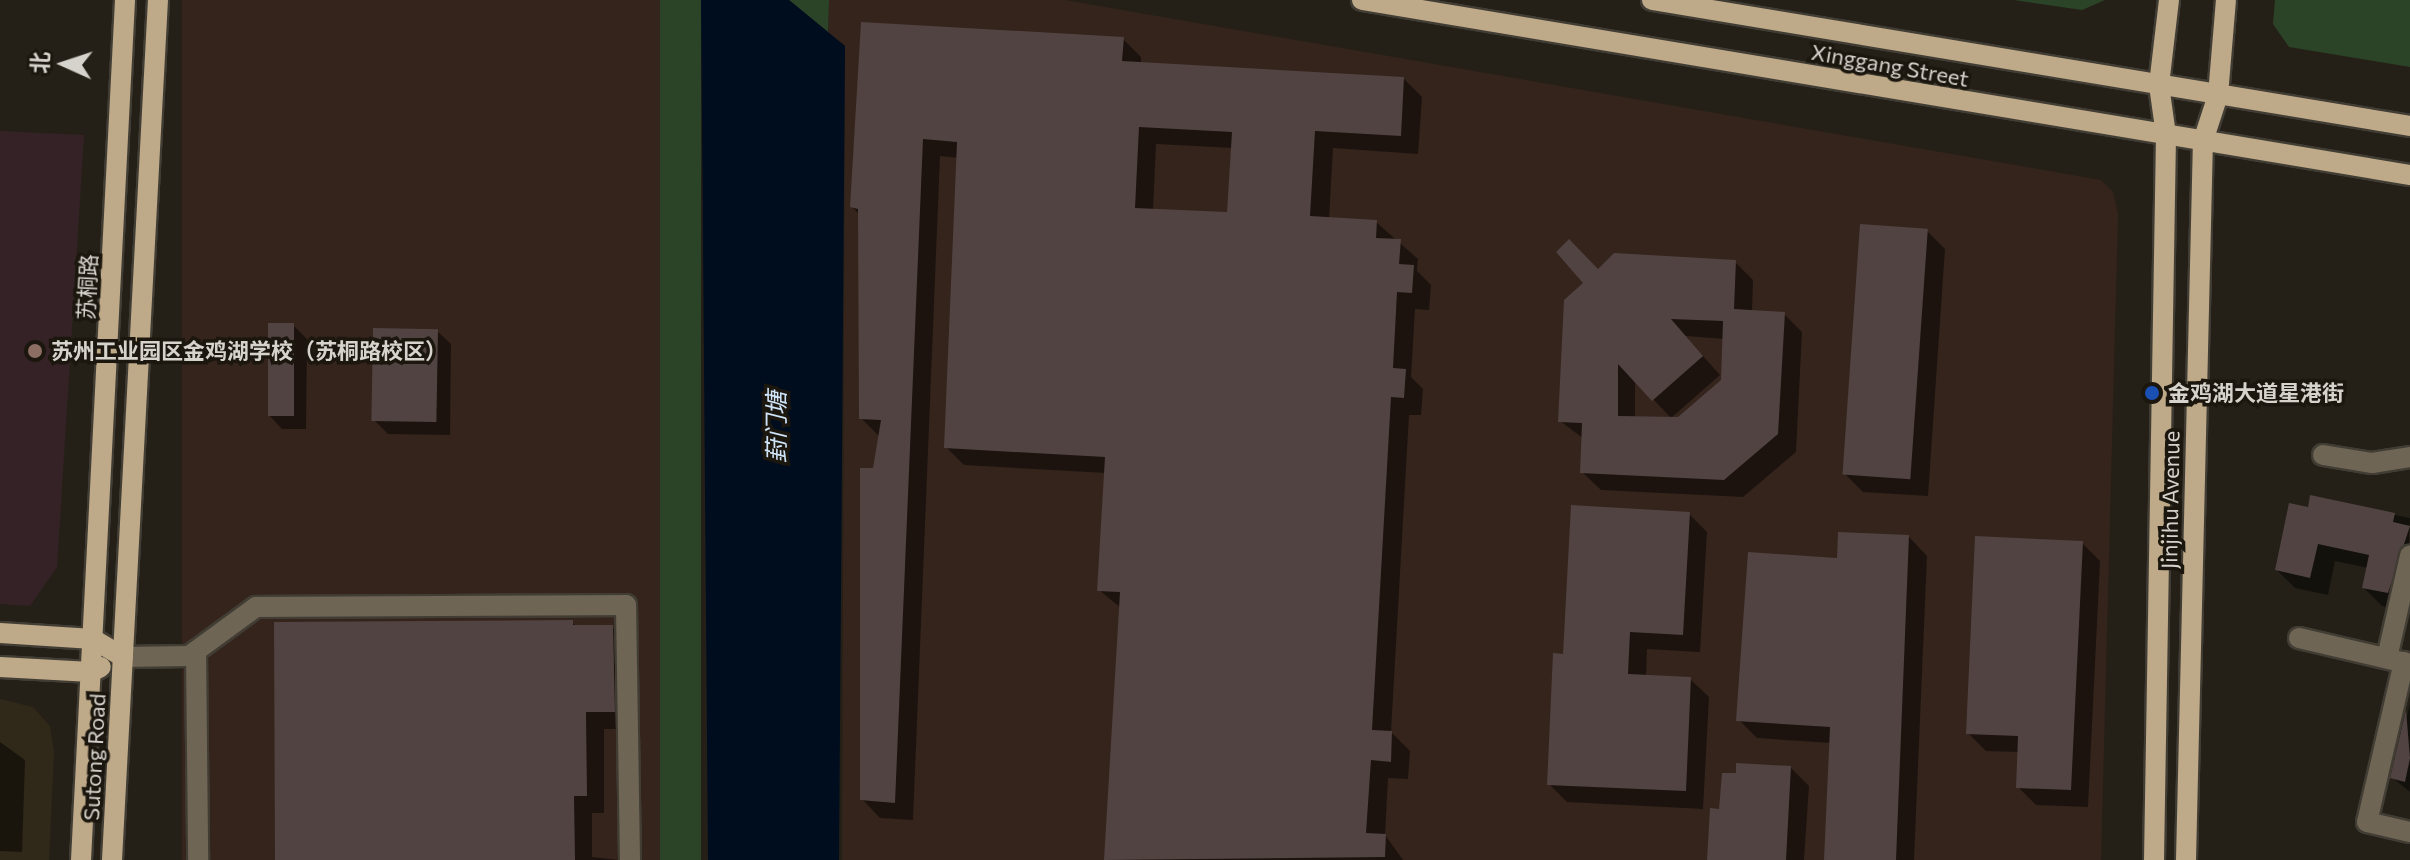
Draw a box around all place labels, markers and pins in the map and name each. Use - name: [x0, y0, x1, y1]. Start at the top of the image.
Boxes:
- place label: 苏州工业园区金鸡湖学校（苏桐路校区）: [51, 338, 447, 364]
- marker: 苏州工业园区金鸡湖学校（苏桐路校区）: [26, 342, 44, 360]
- place label: 金鸡湖大道星港街: [2168, 380, 2344, 406]
- marker: 金鸡湖大道星港街: [2143, 384, 2161, 402]

